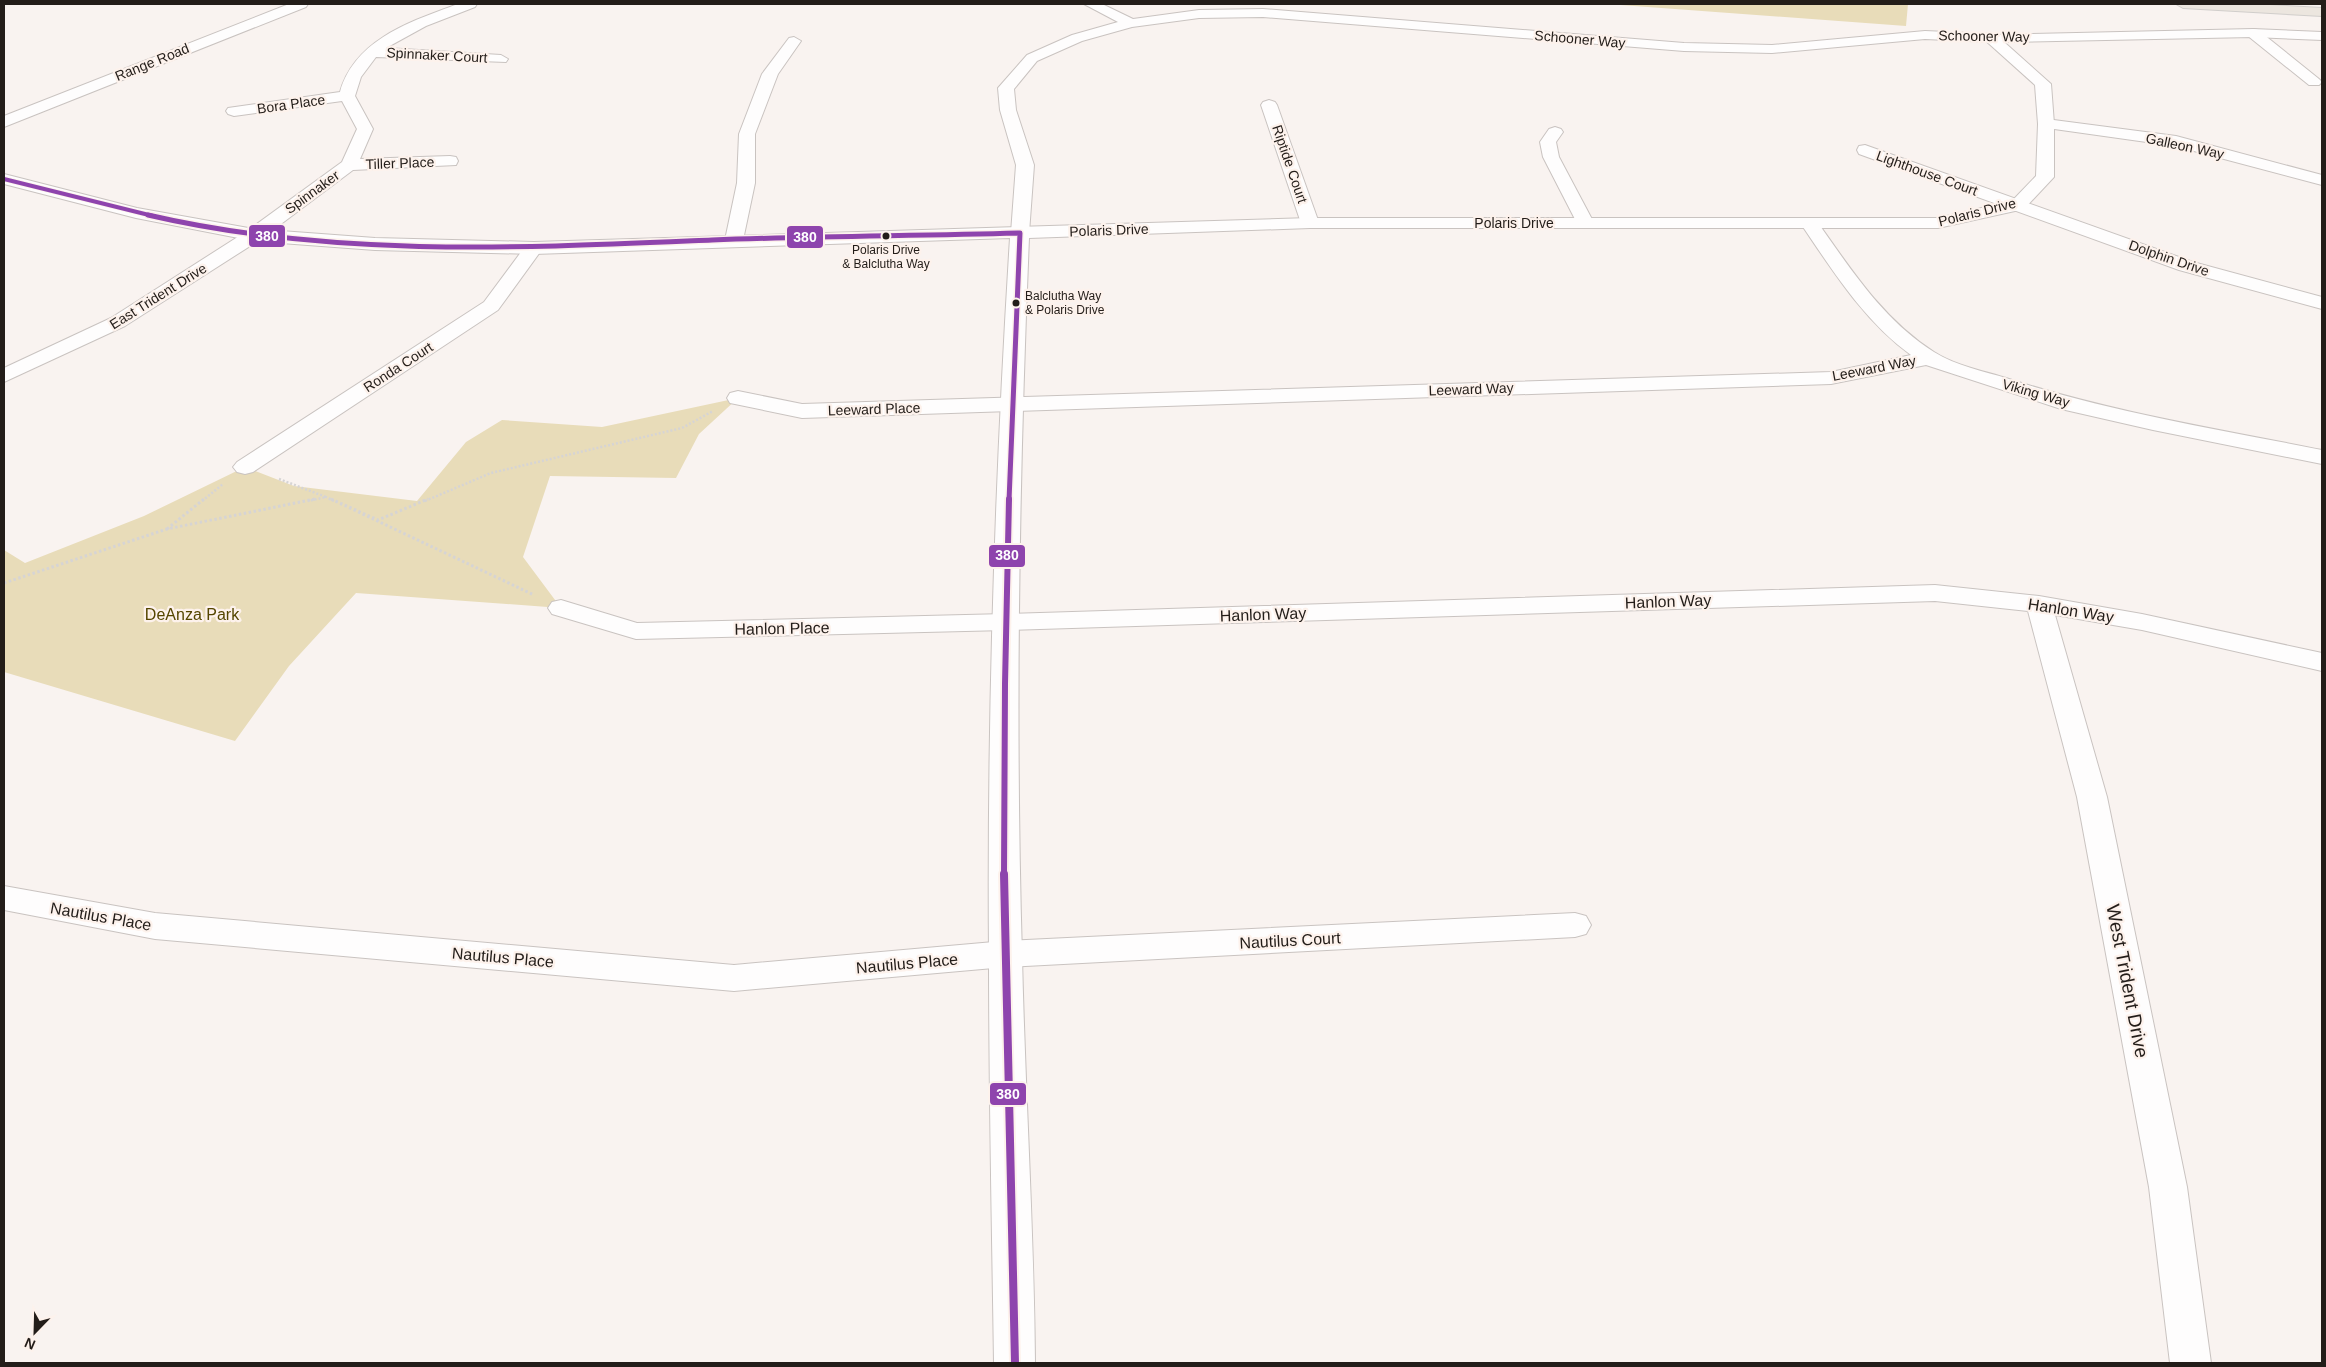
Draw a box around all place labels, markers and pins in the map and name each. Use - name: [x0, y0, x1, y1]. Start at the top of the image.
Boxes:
- marker: Polaris Drive & Balclutha Way: [881, 231, 891, 241]
- place label: Polaris Drive & Balclutha Way: [842, 243, 930, 271]
- place label: Balclutha Way & Polaris Drive: [1025, 289, 1105, 317]
- marker: Balclutha Way & Polaris Drive: [1011, 298, 1021, 308]

